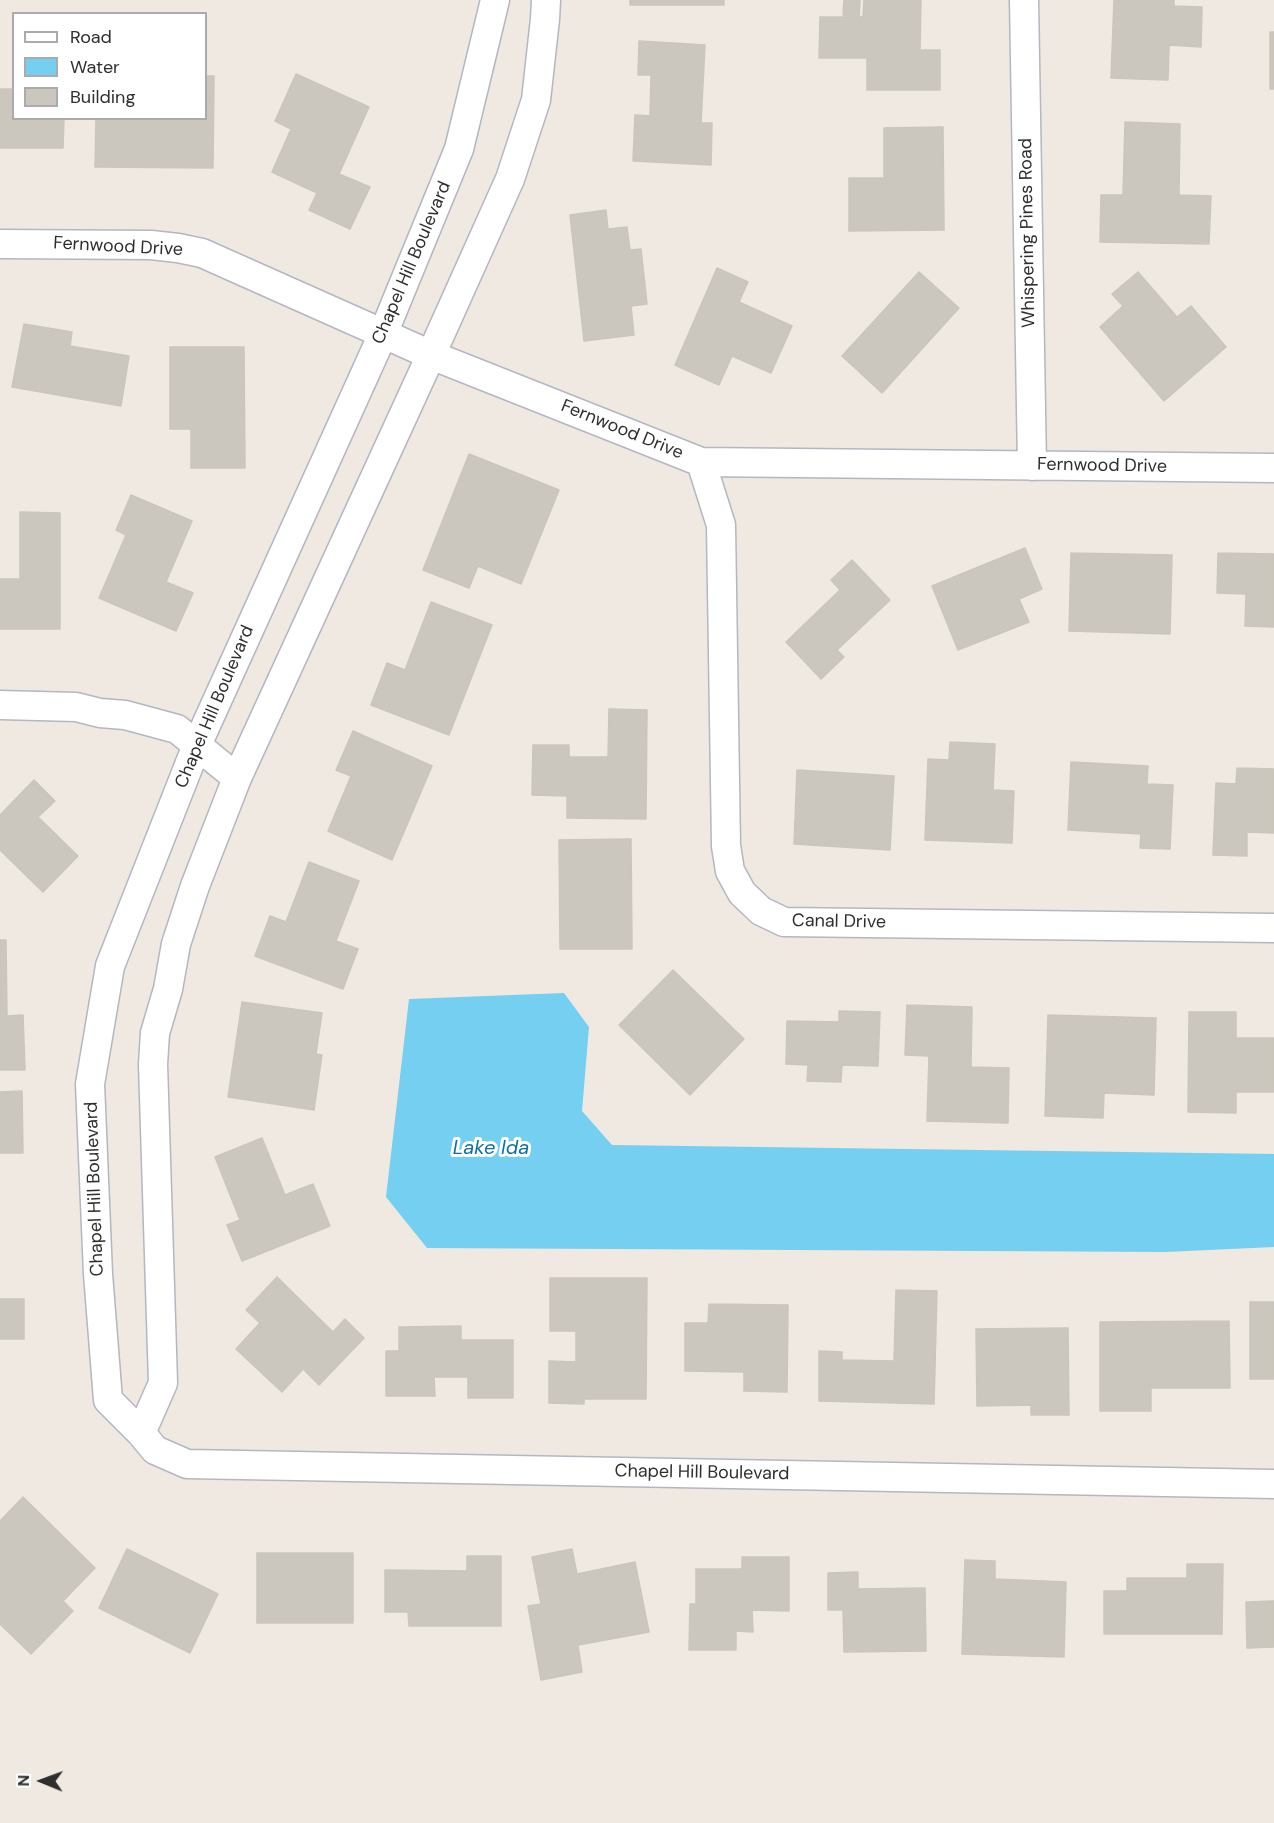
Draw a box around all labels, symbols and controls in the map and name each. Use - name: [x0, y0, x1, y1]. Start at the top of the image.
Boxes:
- legend: [12, 12, 207, 120]
- text: Road: [70, 25, 112, 49]
- text: Water: [70, 55, 120, 79]
- text: Building: [70, 85, 135, 109]
- street label: Whispering Pines Road: [1016, 138, 1040, 328]
- street label: Chapel Hill Boulevard: [368, 178, 456, 348]
- street label: Fernwood Drive: [53, 233, 183, 261]
- street label: Fernwood Drive: [558, 396, 686, 464]
- street label: Fernwood Drive: [1037, 454, 1167, 478]
- street label: Chapel Hill Boulevard: [171, 622, 259, 792]
- street label: Canal Drive: [792, 910, 886, 934]
- street label: Chapel Hill Boulevard: [81, 1101, 109, 1277]
- water label: Lake Ida: [453, 1137, 529, 1161]
- street label: Chapel Hill Boulevard: [614, 1461, 790, 1485]
- north arrow: [12, 1751, 72, 1811]
- text: N: [13, 1775, 34, 1787]

